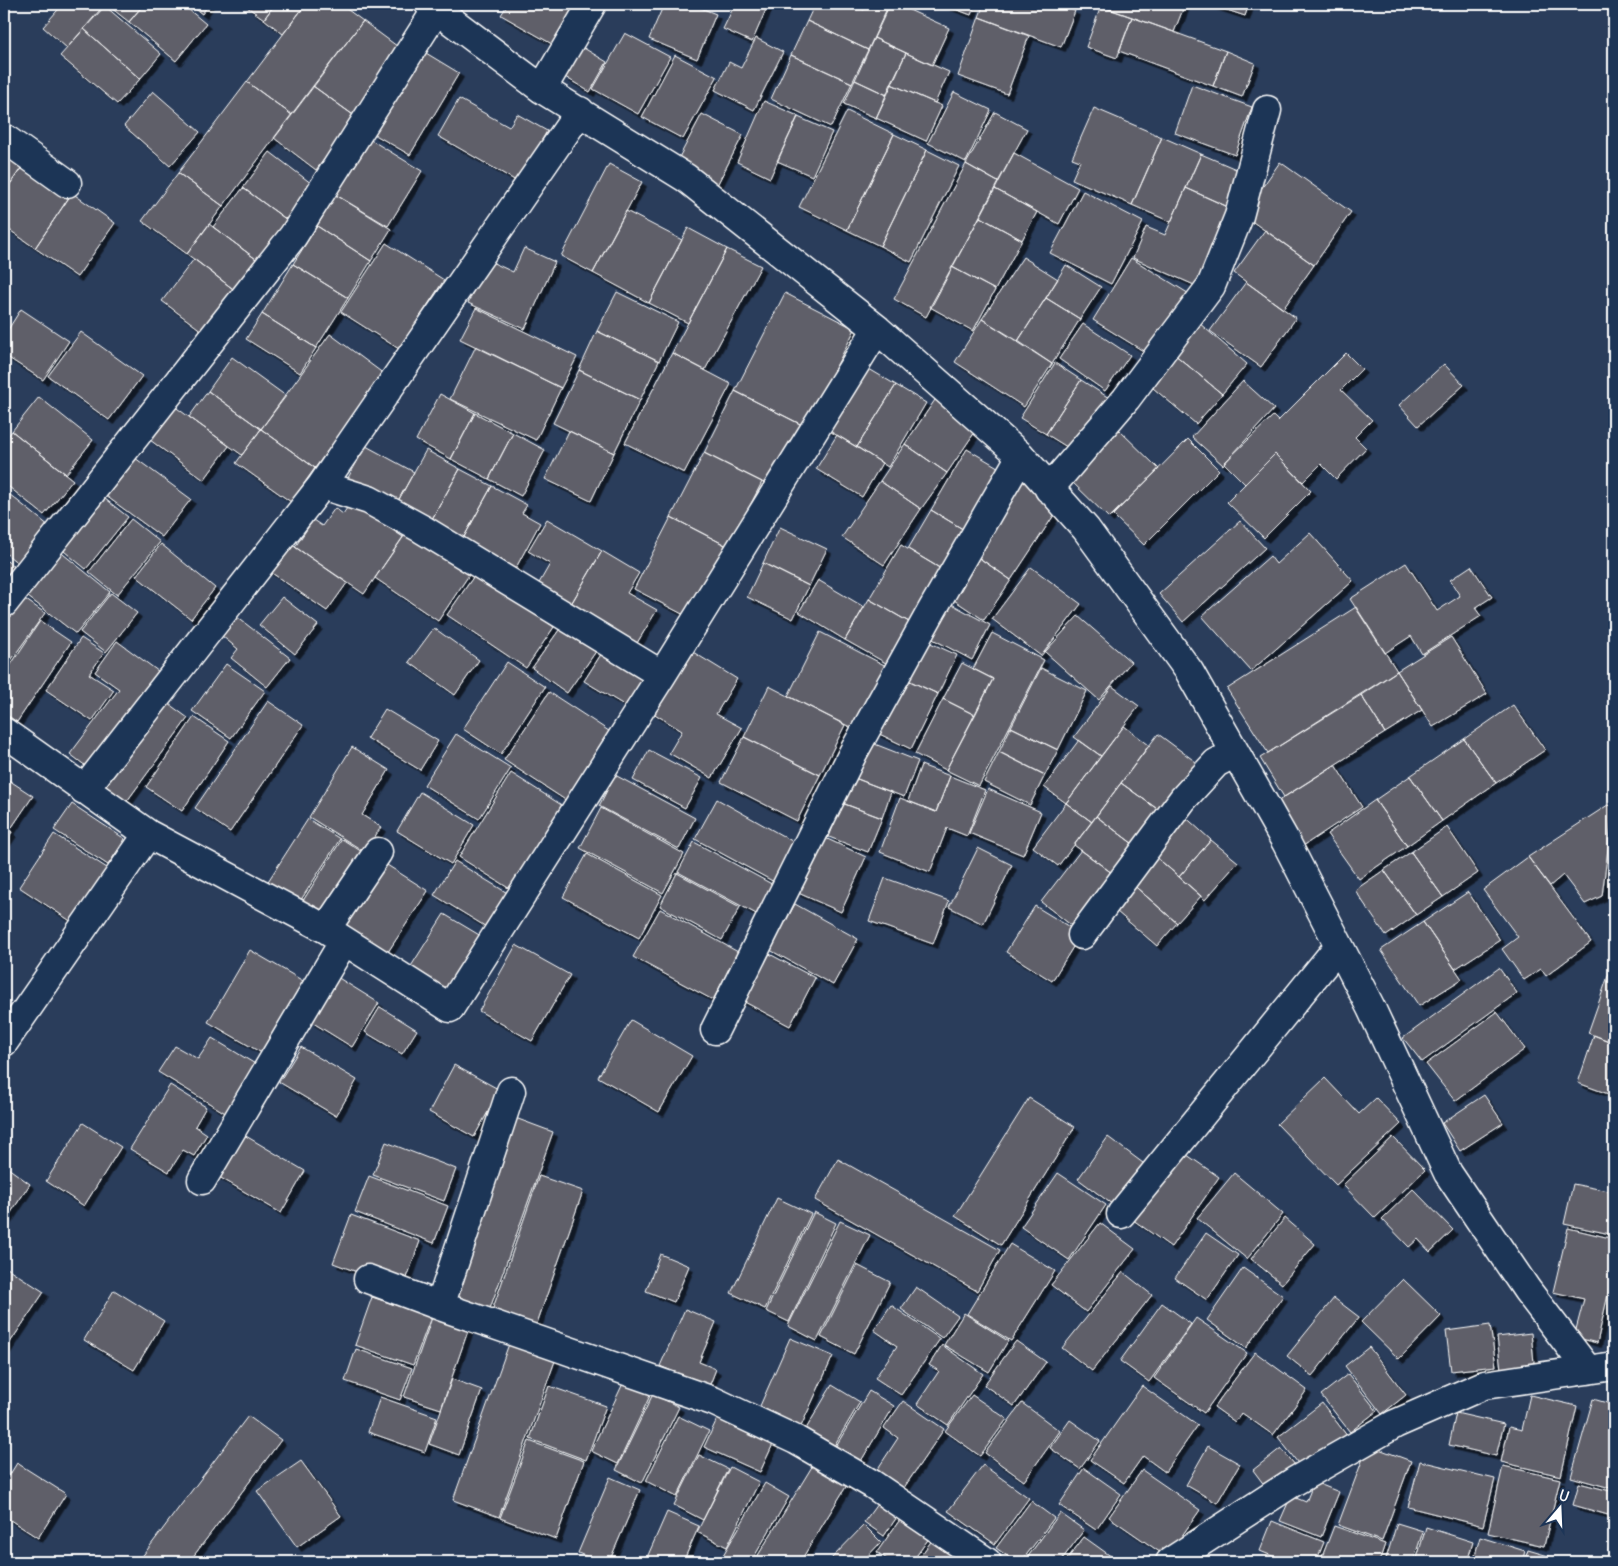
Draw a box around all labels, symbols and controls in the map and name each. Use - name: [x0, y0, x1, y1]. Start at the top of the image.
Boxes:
- north arrow: [1536, 1484, 1586, 1534]
- text: U: [1557, 1486, 1572, 1506]

